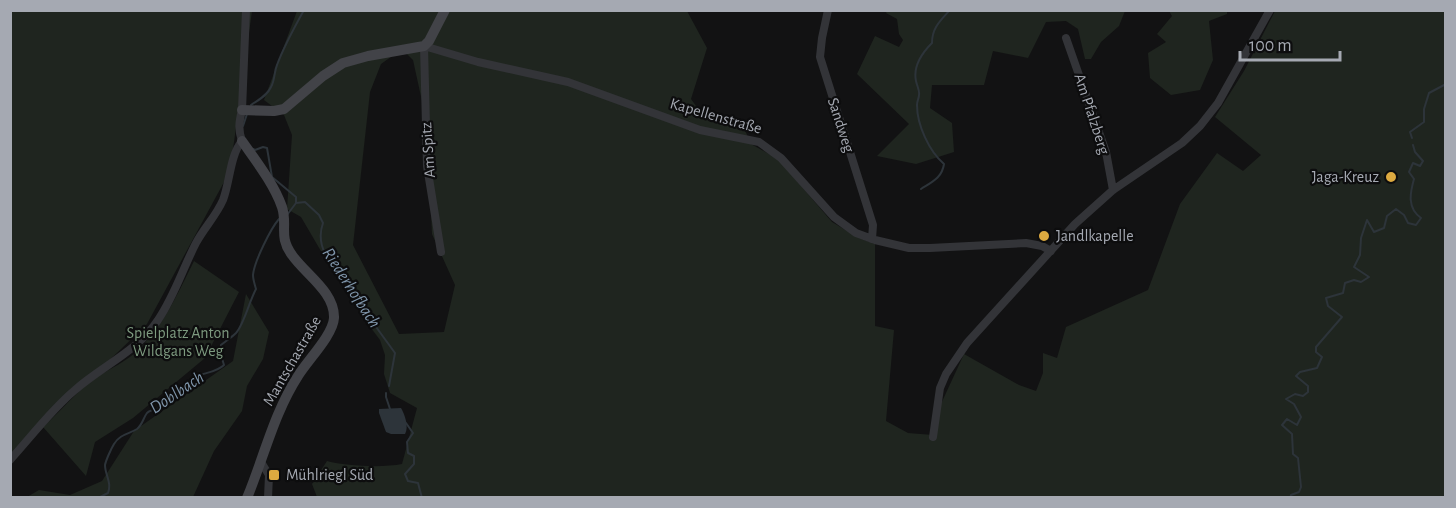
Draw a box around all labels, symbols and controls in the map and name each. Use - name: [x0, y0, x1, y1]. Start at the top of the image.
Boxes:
- scale bar: [1240, 24, 1340, 62]
- text: 100 m: [1249, 37, 1292, 55]
- street label: Am Pfalzberg: [1071, 72, 1113, 157]
- street label: Kapellenstraße: [668, 95, 764, 137]
- street label: Sandweg: [825, 96, 857, 155]
- street label: Am Spitz: [418, 121, 438, 178]
- place label: Jaga-Kreuz: [1312, 169, 1379, 185]
- marker: Jaga-Kreuz: [1384, 170, 1398, 184]
- place label: Jandlkapelle: [1056, 228, 1134, 244]
- marker: Jandlkapelle: [1037, 229, 1051, 243]
- water label: Riederhofbach: [318, 245, 384, 331]
- street label: Mantschastraße: [260, 313, 324, 409]
- park label: Spielplatz Anton Wildgans Weg: [127, 325, 229, 359]
- water label: Doblbach: [147, 368, 207, 418]
- place label: Mühlriegl Süd: [286, 467, 373, 483]
- marker: Mühlriegl Süd: [267, 468, 281, 482]

